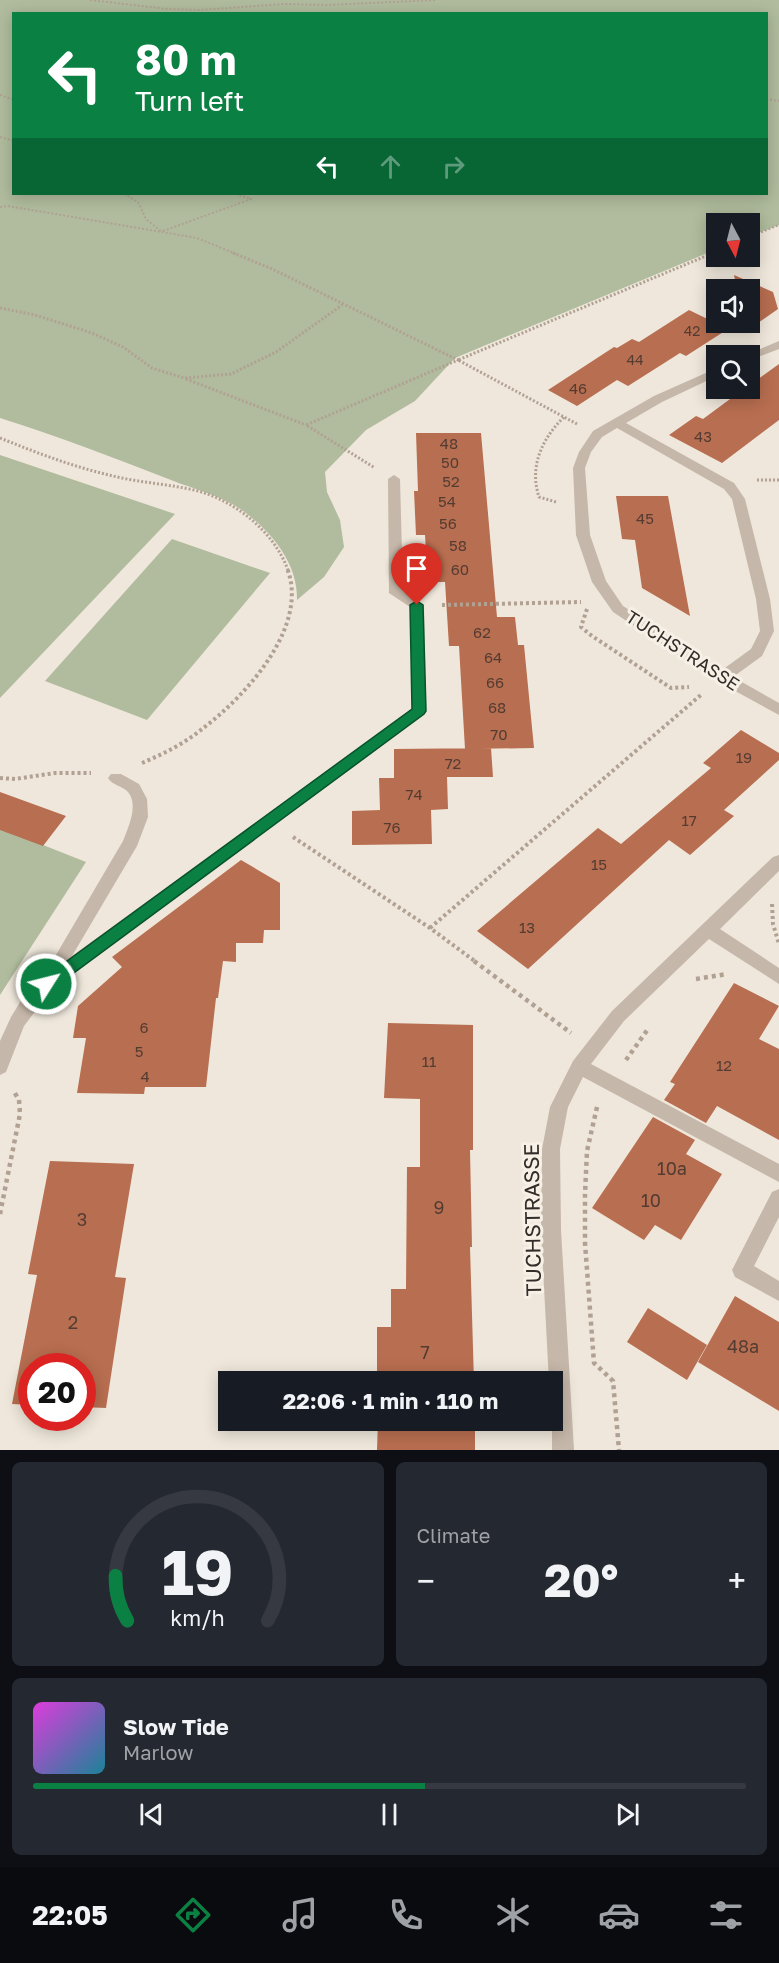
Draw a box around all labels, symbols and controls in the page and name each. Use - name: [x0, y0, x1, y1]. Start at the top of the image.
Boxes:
- text: 80 m: [135, 34, 236, 84]
- icon: left: [36, 36, 114, 114]
- text: Turn left: [135, 85, 244, 117]
- icon: left: [311, 150, 344, 183]
- icon: ahead: [374, 150, 407, 183]
- icon: right: [437, 150, 470, 183]
- north arrow: [706, 213, 760, 267]
- map controls: [706, 213, 760, 399]
- button: sound: [706, 279, 760, 333]
- house number: 42: [684, 322, 700, 339]
- button: search: [706, 345, 760, 399]
- house number: 44: [626, 351, 644, 368]
- house number: 46: [569, 379, 587, 397]
- house number: 43: [694, 427, 712, 445]
- house number: 48: [440, 434, 458, 452]
- house number: 50: [441, 453, 459, 471]
- house number: 52: [442, 472, 460, 490]
- house number: 54: [438, 492, 456, 510]
- house number: 45: [636, 509, 654, 527]
- house number: 56: [439, 514, 457, 532]
- house number: 58: [449, 536, 467, 554]
- pin: [391, 543, 442, 605]
- icon: arrive: [400, 552, 433, 585]
- house number: 60: [451, 560, 469, 578]
- street label: TUCHSTRASSE: [622, 605, 744, 695]
- house number: 62: [473, 623, 491, 641]
- house number: 64: [484, 648, 502, 666]
- house number: 66: [486, 673, 504, 691]
- house number: 68: [488, 698, 506, 716]
- house number: 70: [490, 725, 508, 743]
- house number: 19: [736, 748, 752, 766]
- house number: 72: [445, 754, 461, 772]
- house number: 74: [405, 785, 423, 803]
- house number: 17: [681, 811, 697, 829]
- house number: 76: [383, 818, 401, 836]
- house number: 15: [591, 855, 607, 873]
- house number: 13: [519, 918, 535, 936]
- position arrow: [14.0, 952, 78.0, 1016]
- house number: 6: [139, 1018, 149, 1036]
- house number: 5: [135, 1042, 143, 1060]
- house number: 11: [422, 1052, 436, 1070]
- house number: 12: [716, 1056, 732, 1074]
- house number: 4: [140, 1067, 150, 1085]
- street label: TUCHSTRASSE: [518, 1143, 546, 1297]
- house number: 10a: [657, 1157, 687, 1179]
- house number: 10: [641, 1189, 661, 1211]
- house number: 9: [434, 1196, 444, 1218]
- house number: 3: [77, 1208, 87, 1230]
- house number: 2: [68, 1311, 78, 1333]
- house number: 48a: [727, 1335, 759, 1357]
- house number: 7: [420, 1341, 430, 1363]
- speed limit sign: 20: [18, 1353, 96, 1431]
- text: 22:06 · 1 min · 110 m: [283, 1387, 498, 1414]
- text: Climate: [417, 1523, 490, 1547]
- text: 19: [162, 1534, 234, 1609]
- text: 20°: [544, 1553, 618, 1607]
- text: −: [417, 1561, 435, 1600]
- text: +: [728, 1561, 746, 1600]
- text: km/h: [170, 1605, 225, 1631]
- text: Slow Tide: [123, 1713, 229, 1740]
- text: Marlow: [123, 1740, 194, 1764]
- icon: previous: [135, 1798, 168, 1831]
- icon: pause: [373, 1798, 406, 1831]
- icon: next: [611, 1798, 644, 1831]
- icon: directions: [172, 1894, 214, 1936]
- icon: music: [279, 1894, 321, 1936]
- icon: phone: [385, 1894, 427, 1936]
- icon: climate: [492, 1894, 534, 1936]
- icon: car: [598, 1894, 640, 1936]
- icon: filters: [705, 1894, 747, 1936]
- text: 22:05: [32, 1899, 108, 1931]

